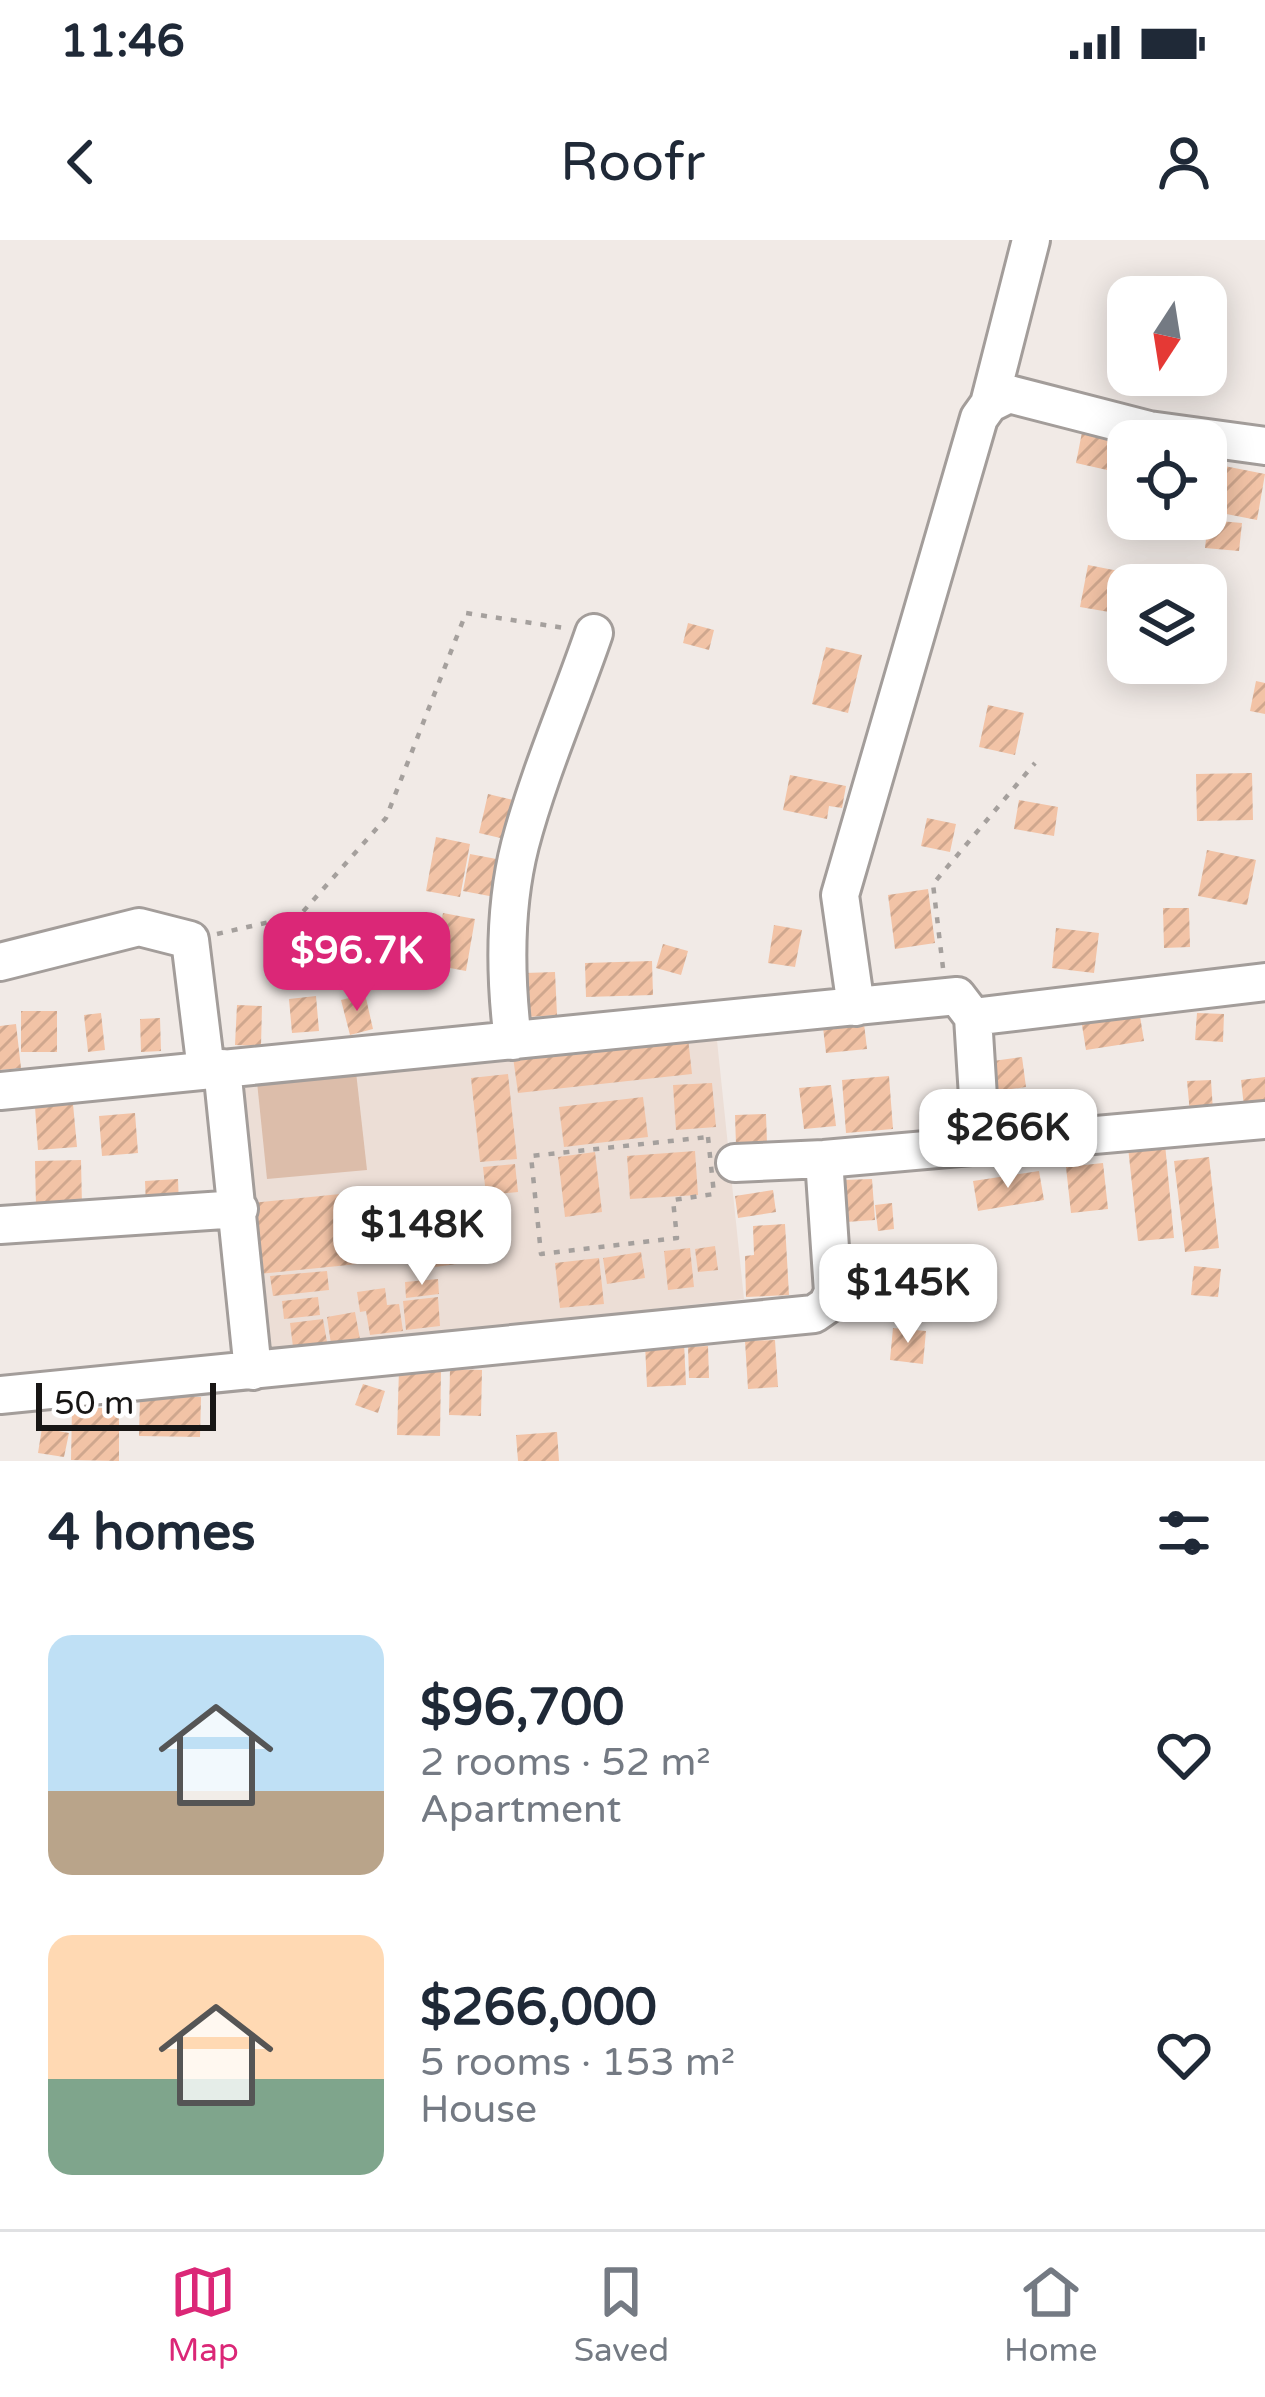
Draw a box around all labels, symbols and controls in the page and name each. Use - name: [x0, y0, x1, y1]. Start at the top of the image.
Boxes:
- text: 11:46: [60, 15, 185, 69]
- icon: back: [48, 129, 114, 195]
- icon: person: [1151, 129, 1217, 195]
- text: Roofr: [560, 130, 705, 195]
- north arrow: [1107, 276, 1227, 396]
- map controls: [1107, 276, 1227, 684]
- button: locate: [1107, 420, 1227, 540]
- button: layers: [1107, 564, 1227, 684]
- pin: $96.7K: [259, 912, 455, 1014]
- text: $96.7K: [290, 927, 424, 974]
- pin: $266K: [924, 1089, 1092, 1191]
- text: $266K: [946, 1104, 1070, 1151]
- pin: $148K: [338, 1186, 506, 1288]
- text: $148K: [360, 1201, 484, 1248]
- pin: $145K: [824, 1244, 992, 1346]
- text: $145K: [846, 1259, 970, 1306]
- scale bar: [36, 1377, 216, 1430]
- text: 50 m: [54, 1384, 134, 1423]
- icon: filters: [1151, 1500, 1217, 1566]
- text: 4 homes: [48, 1502, 256, 1564]
- text: $96,700: [420, 1677, 624, 1739]
- icon: home: [144, 1683, 288, 1827]
- icon: heart: [1151, 1722, 1217, 1788]
- text: 2 rooms · 52 m²: [420, 1739, 711, 1786]
- text: Apartment: [420, 1786, 621, 1833]
- text: $266,000: [420, 1977, 657, 2039]
- icon: home: [144, 1983, 288, 2127]
- icon: heart: [1151, 2022, 1217, 2088]
- text: 5 rooms · 153 m²: [420, 2039, 735, 2086]
- text: House: [420, 2086, 537, 2133]
- tab: Map: [167, 2259, 239, 2370]
- tab: Saved: [574, 2259, 669, 2370]
- tab: Home: [1004, 2259, 1098, 2370]

